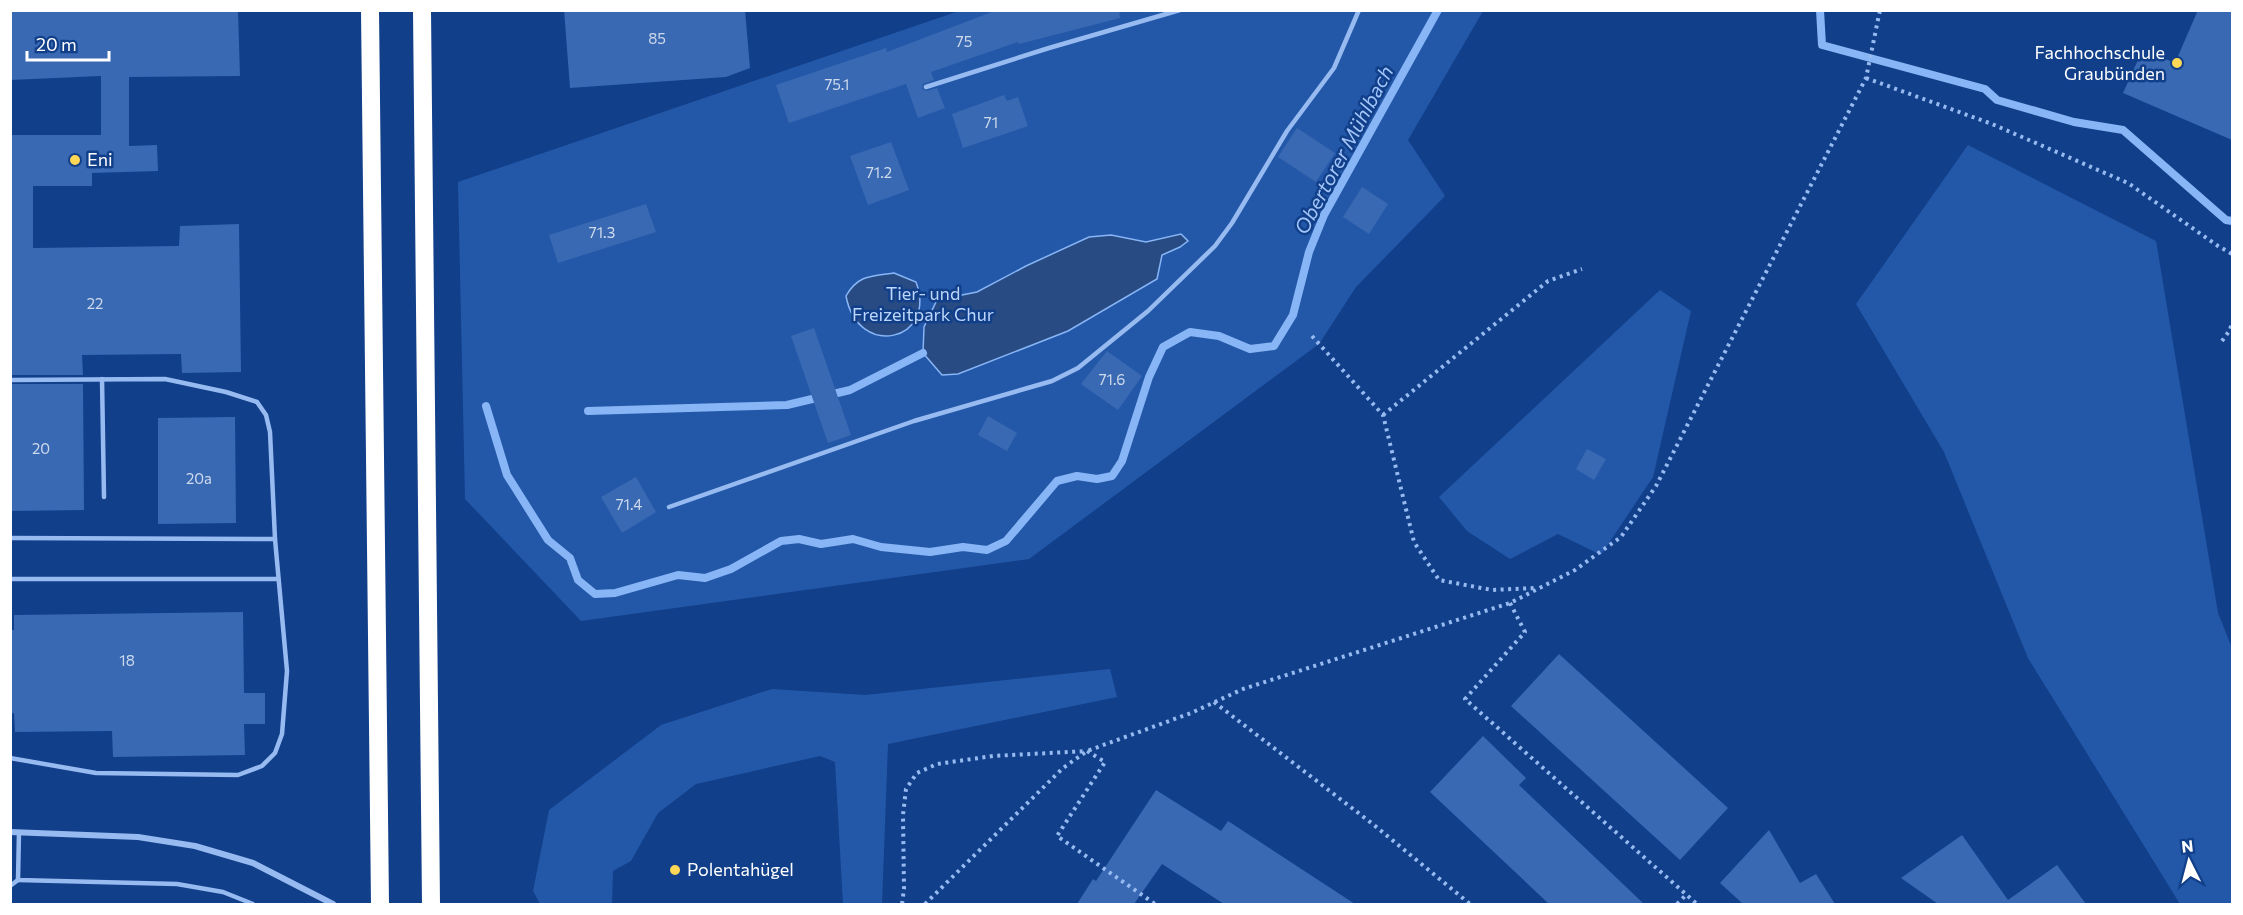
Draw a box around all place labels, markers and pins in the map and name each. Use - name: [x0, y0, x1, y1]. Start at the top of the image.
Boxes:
- place label: Fachhochschule Graubünden: [2035, 41, 2165, 84]
- marker: Fachhochschule Graubünden: [2170, 56, 2184, 70]
- place label: Eni: [87, 148, 113, 170]
- marker: Eni: [68, 153, 82, 167]
- place label: Polentahügel: [687, 858, 794, 880]
- marker: Polentahügel: [668, 863, 682, 877]

